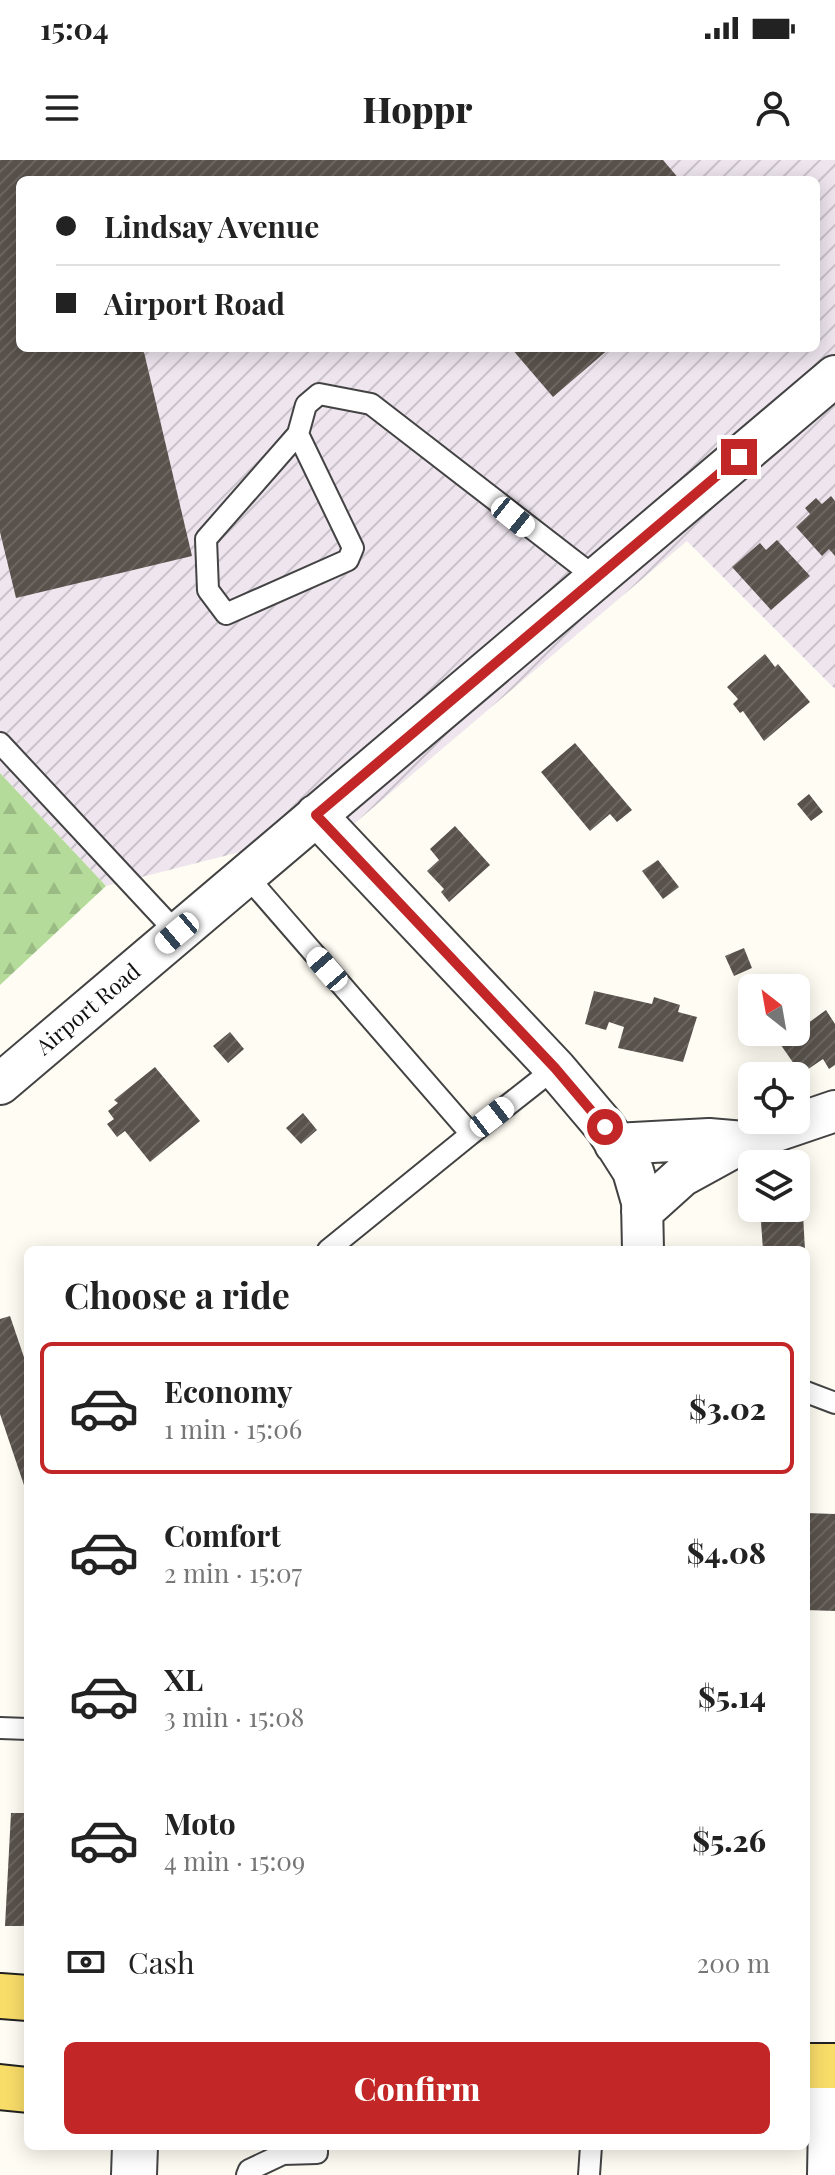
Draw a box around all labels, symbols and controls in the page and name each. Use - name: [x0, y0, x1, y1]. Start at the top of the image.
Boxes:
- text: 15:04: [40, 8, 109, 48]
- text: Hoppr: [363, 84, 472, 132]
- icon: menu: [40, 86, 84, 130]
- icon: person: [751, 86, 795, 130]
- text: Lindsay Avenue: [104, 206, 319, 246]
- text: Airport Road: [104, 283, 285, 323]
- route end: [721, 439, 757, 475]
- car: [487, 493, 539, 541]
- car: [151, 908, 203, 958]
- car: [302, 943, 352, 995]
- street label: Airport Road: [28, 956, 146, 1061]
- north arrow: [738, 974, 810, 1046]
- map controls: [738, 974, 810, 1222]
- button: locate: [738, 1062, 810, 1134]
- car: [466, 1093, 518, 1141]
- route start: [587, 1109, 623, 1145]
- button: layers: [738, 1150, 810, 1222]
- text: Choose a ride: [64, 1270, 290, 1318]
- text: Economy: [164, 1371, 293, 1411]
- icon: car: [68, 1372, 140, 1444]
- text: $3.02: [689, 1388, 766, 1428]
- text: 1 min · 15:06: [164, 1411, 302, 1446]
- text: Comfort: [164, 1515, 281, 1555]
- icon: car: [68, 1516, 140, 1588]
- text: $4.08: [687, 1532, 766, 1572]
- text: 2 min · 15:07: [164, 1555, 302, 1590]
- text: XL: [164, 1659, 203, 1699]
- icon: car: [68, 1660, 140, 1732]
- text: $5.14: [698, 1676, 766, 1716]
- text: 3 min · 15:08: [164, 1699, 304, 1734]
- text: Moto: [164, 1803, 236, 1843]
- icon: car: [68, 1804, 140, 1876]
- text: $5.26: [692, 1820, 766, 1860]
- text: 4 min · 15:09: [164, 1843, 305, 1878]
- icon: cash: [64, 1940, 108, 1984]
- text: Cash: [128, 1942, 195, 1982]
- text: 200 m: [697, 1945, 770, 1980]
- button: Confirm: [64, 2042, 770, 2134]

